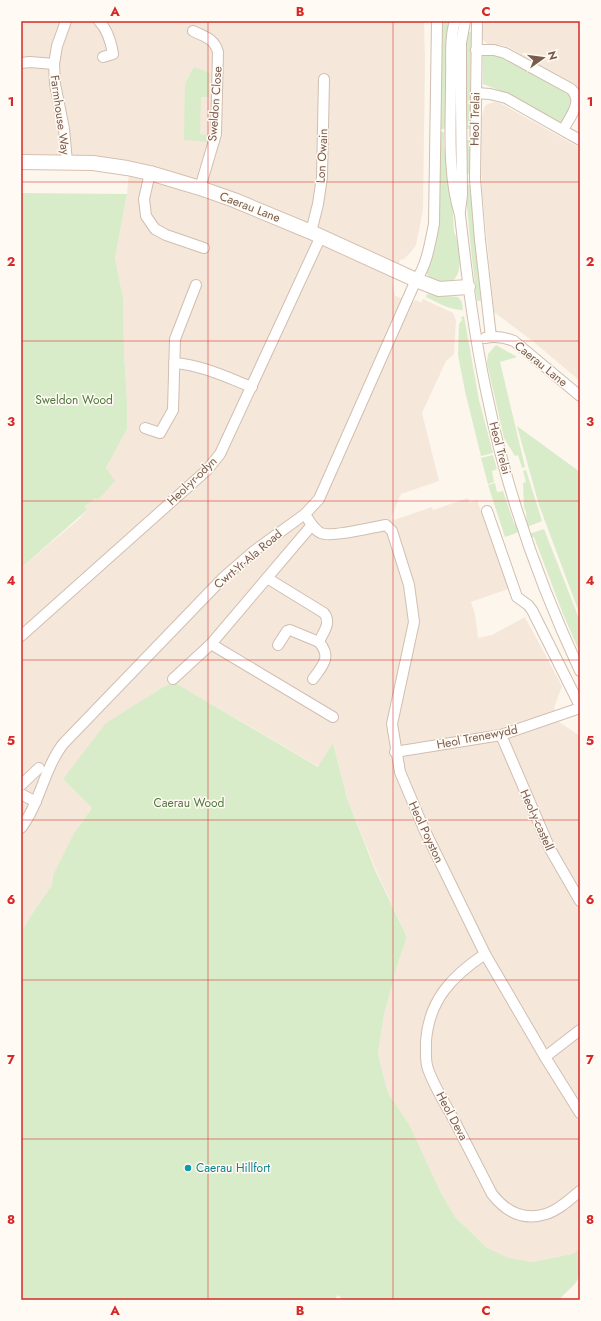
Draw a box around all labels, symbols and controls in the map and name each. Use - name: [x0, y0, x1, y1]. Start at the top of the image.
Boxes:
- text: A: [109, 2, 120, 21]
- text: B: [296, 2, 305, 21]
- text: C: [481, 2, 491, 21]
- north arrow: [523, 38, 563, 78]
- text: N: [544, 49, 562, 62]
- street label: Sweldon Close: [203, 66, 227, 142]
- street label: Farmhouse Way: [45, 74, 75, 157]
- text: 1: [8, 92, 14, 111]
- street label: Heol Trelai: [466, 92, 484, 146]
- text: 1: [587, 92, 593, 111]
- street label: Lon Owain: [312, 128, 332, 184]
- street label: Caerau Lane: [217, 187, 283, 227]
- text: 2: [7, 252, 15, 271]
- text: 2: [586, 252, 594, 271]
- street label: Caerau Lane: [511, 337, 571, 391]
- park label: Sweldon Wood: [35, 391, 113, 409]
- text: 3: [7, 412, 15, 431]
- text: 3: [586, 412, 594, 431]
- street label: Heol Trelai: [484, 420, 516, 476]
- street label: Heol-yr-odyn: [163, 452, 221, 510]
- street label: Cwrt-Yr-Ala Road: [210, 525, 286, 593]
- text: 4: [6, 571, 16, 590]
- text: 4: [585, 571, 595, 590]
- street label: Heol Trenewydd: [435, 720, 519, 754]
- text: 5: [7, 731, 15, 750]
- text: 5: [586, 731, 594, 750]
- street label: Heol-y-castell: [515, 786, 559, 854]
- park label: Caerau Wood: [154, 794, 224, 812]
- street label: Heol Poyston: [404, 798, 448, 866]
- text: 6: [7, 890, 16, 909]
- text: 6: [586, 890, 595, 909]
- text: 7: [7, 1050, 15, 1069]
- text: 7: [586, 1050, 594, 1069]
- street label: Heol Deva: [432, 1088, 472, 1144]
- place label: Caerau Hillfort: [196, 1159, 270, 1177]
- marker: Caerau Hillfort: [183, 1163, 193, 1173]
- text: 8: [7, 1210, 15, 1229]
- text: 8: [586, 1210, 594, 1229]
- text: A: [109, 1301, 120, 1320]
- text: B: [296, 1301, 305, 1320]
- text: C: [481, 1301, 491, 1320]

